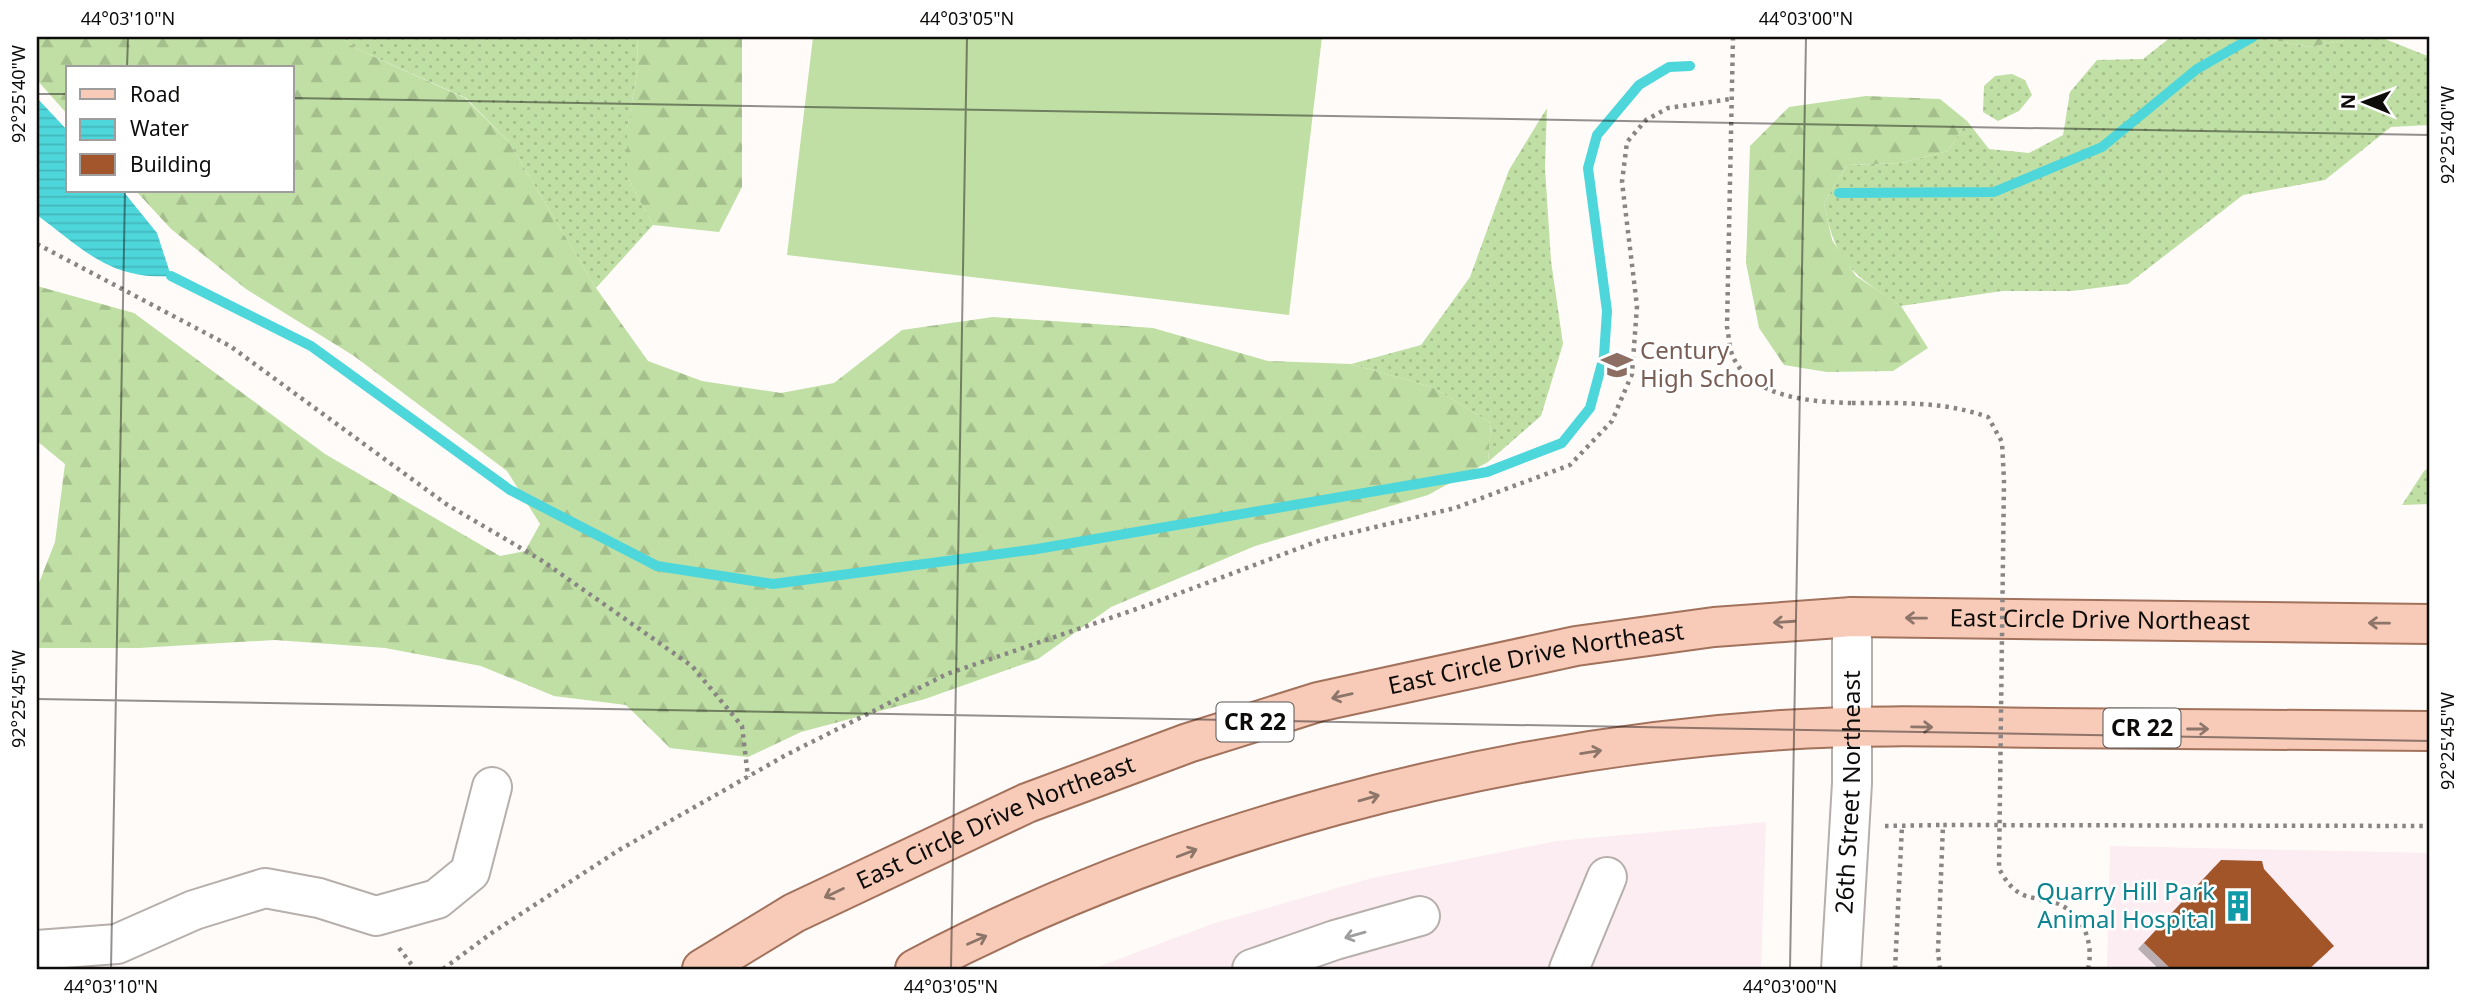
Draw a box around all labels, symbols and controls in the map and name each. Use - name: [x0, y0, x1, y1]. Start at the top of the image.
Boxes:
- text: 44°03'10"N: [81, 6, 175, 30]
- text: 44°03'05"N: [920, 6, 1014, 30]
- text: 44°03'00"N: [1759, 6, 1853, 30]
- text: 92°25'40"W: [6, 45, 30, 143]
- legend: [66, 66, 294, 192]
- north arrow: [2330, 66, 2400, 136]
- text: Road: [130, 80, 180, 108]
- text: 92°25'40"W: [2435, 86, 2459, 184]
- text: N: [2335, 94, 2361, 110]
- text: Water: [130, 114, 189, 142]
- text: Building: [130, 150, 212, 178]
- place label: Century High School: [1640, 333, 1775, 394]
- school or university icon: Century High School: [1600, 348, 1634, 382]
- street label: East Circle Drive Northeast: [1949, 600, 2251, 637]
- one-way arrow: [1905, 611, 1928, 625]
- street label: East Circle Drive Northeast: [1385, 613, 1686, 701]
- one-way arrow: [1773, 616, 1795, 629]
- one-way arrow: [2368, 616, 2391, 630]
- text: 92°25'45"W: [6, 650, 30, 748]
- street label: 26th Street Northeast: [1826, 670, 1867, 915]
- one-way arrow: [1331, 690, 1354, 703]
- text: 92°25'45"W: [2435, 692, 2459, 790]
- road number: CR 22: [1216, 702, 1294, 742]
- road number: CR 22: [2104, 708, 2180, 748]
- one-way arrow: [1910, 720, 1933, 733]
- one-way arrow: [2186, 722, 2209, 736]
- one-way arrow: [1580, 745, 1602, 758]
- street label: East Circle Drive Northeast: [850, 746, 1139, 896]
- one-way arrow: [1358, 790, 1380, 803]
- one-way arrow: [1176, 846, 1198, 858]
- place label: Quarry Hill Park Animal Hospital: [2036, 874, 2215, 935]
- one-way arrow: [824, 886, 845, 900]
- building icon: Quarry Hill Park Animal Hospital: [2221, 889, 2255, 923]
- one-way arrow: [1344, 929, 1366, 942]
- one-way arrow: [966, 933, 987, 946]
- text: 44°03'10"N: [64, 974, 158, 998]
- text: 44°03'05"N: [904, 974, 998, 998]
- text: 44°03'00"N: [1743, 974, 1837, 998]

